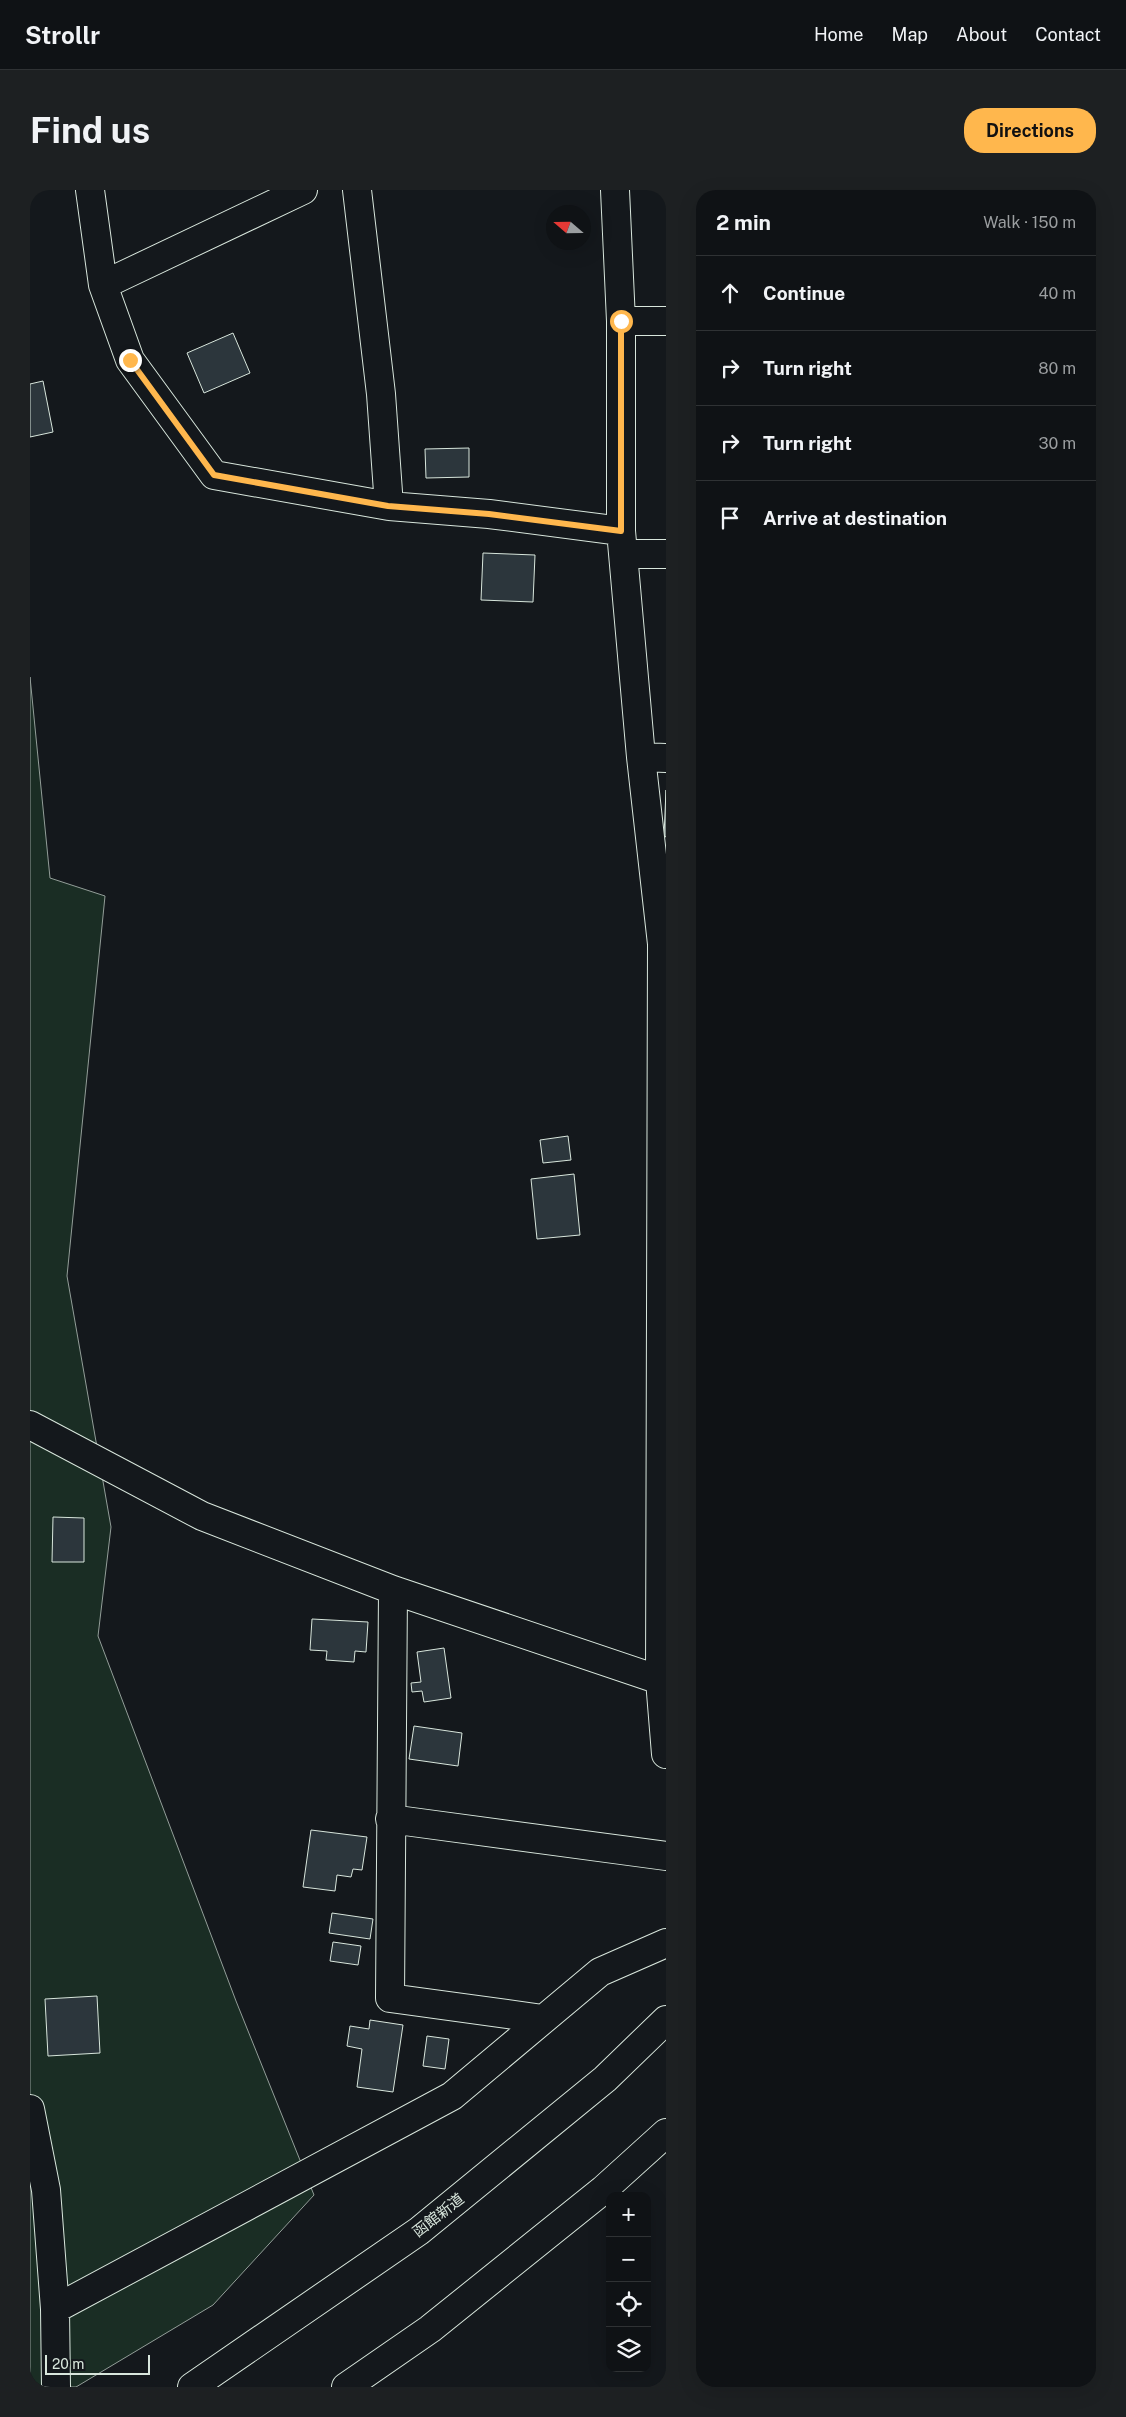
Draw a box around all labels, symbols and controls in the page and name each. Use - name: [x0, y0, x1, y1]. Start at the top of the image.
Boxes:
- text: Strollr: [25, 21, 100, 49]
- text: Home: [814, 24, 864, 45]
- text: Map: [892, 24, 928, 45]
- text: About: [956, 24, 1007, 45]
- text: Contact: [1035, 24, 1101, 45]
- button: Directions: [964, 108, 1096, 153]
- text: Find us: [30, 110, 150, 151]
- north arrow: [546, 205, 591, 250]
- text: 2 min: [716, 210, 771, 235]
- text: Walk · 150 m: [983, 213, 1076, 232]
- icon: ahead: [716, 279, 744, 307]
- text: Continue: [763, 282, 845, 304]
- text: 40 m: [1038, 284, 1076, 303]
- route start: [610, 310, 633, 333]
- route end: [119, 349, 142, 372]
- icon: right: [716, 354, 744, 382]
- text: Turn right: [763, 357, 852, 379]
- text: 80 m: [1038, 359, 1076, 378]
- icon: right: [716, 429, 744, 457]
- text: Turn right: [763, 432, 852, 454]
- text: 30 m: [1039, 434, 1076, 453]
- icon: arrive: [716, 504, 744, 532]
- text: Arrive at destination: [763, 507, 947, 529]
- street label: 函館新道: [409, 2190, 467, 2240]
- map controls: [606, 2192, 651, 2372]
- button: +: [606, 2192, 651, 2237]
- button: −: [606, 2237, 651, 2282]
- button: locate: [606, 2282, 651, 2327]
- button: layers: [606, 2327, 651, 2372]
- scale bar: [45, 2352, 150, 2375]
- text: 20 m: [52, 2356, 84, 2372]

